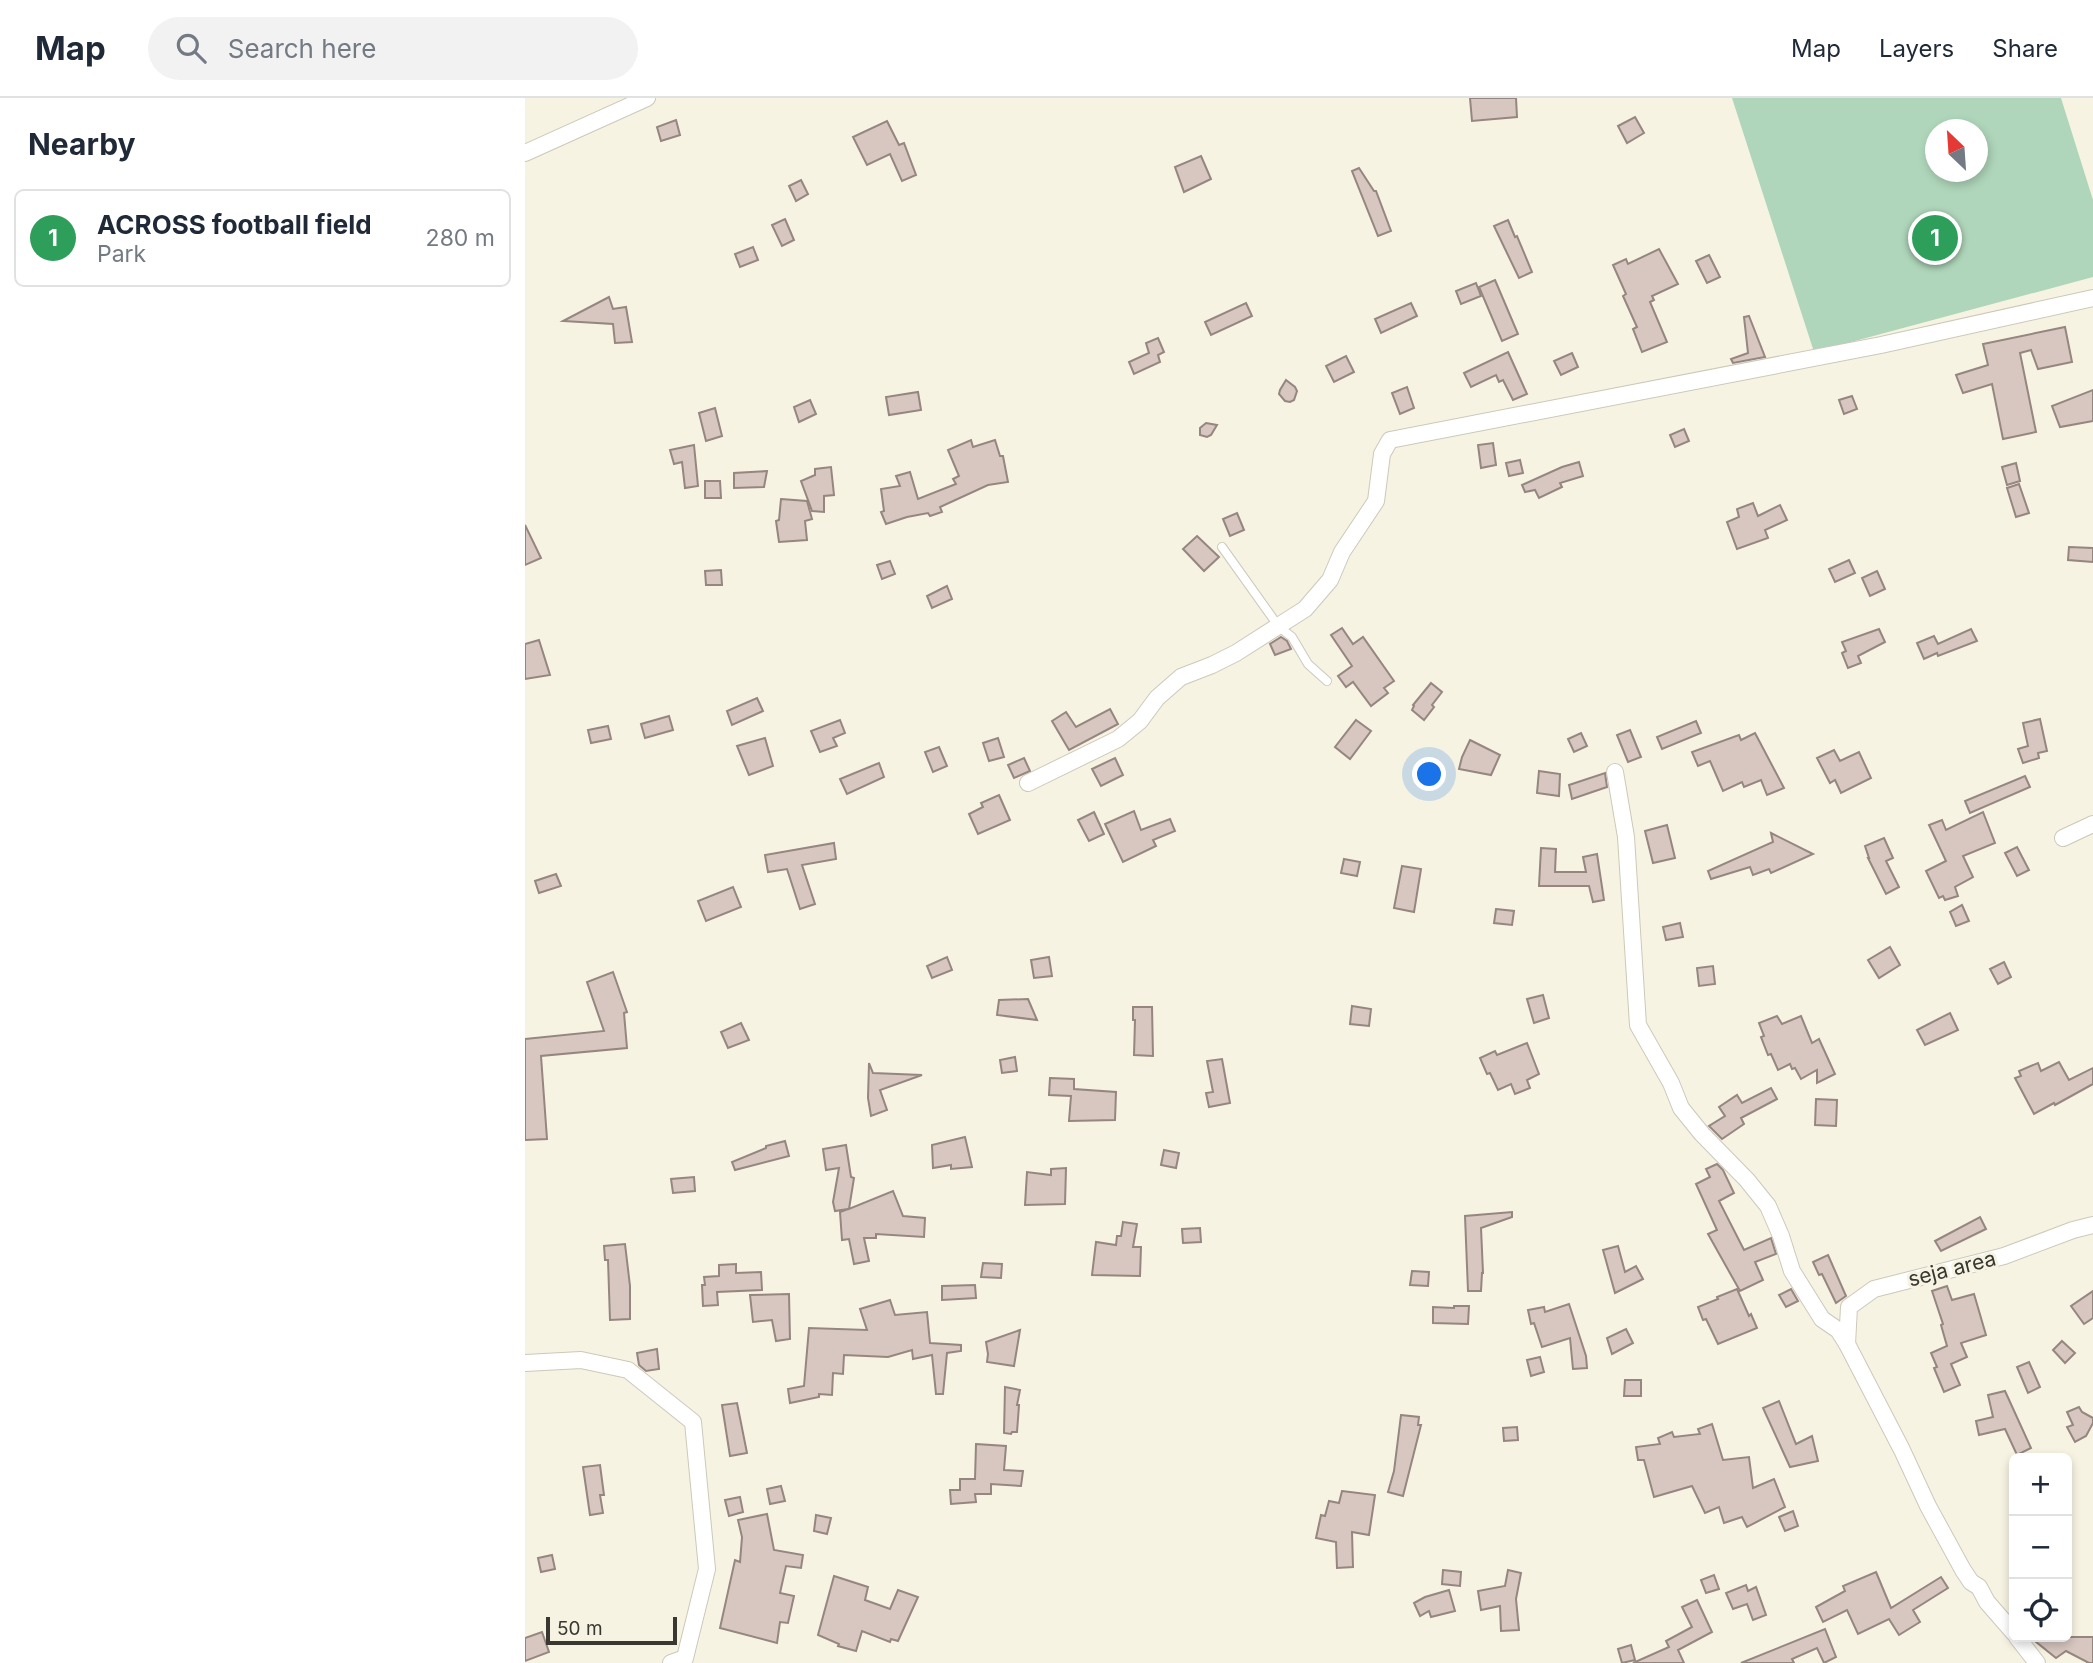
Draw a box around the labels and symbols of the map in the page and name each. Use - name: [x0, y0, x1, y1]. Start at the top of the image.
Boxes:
- north arrow: [1925, 119, 1988, 182]
- pin: 1: [1912, 212, 1958, 264]
- your location: [1412, 757, 1446, 791]
- street label: seja area: [1905, 1246, 1998, 1291]
- scale bar: [546, 1614, 677, 1646]

